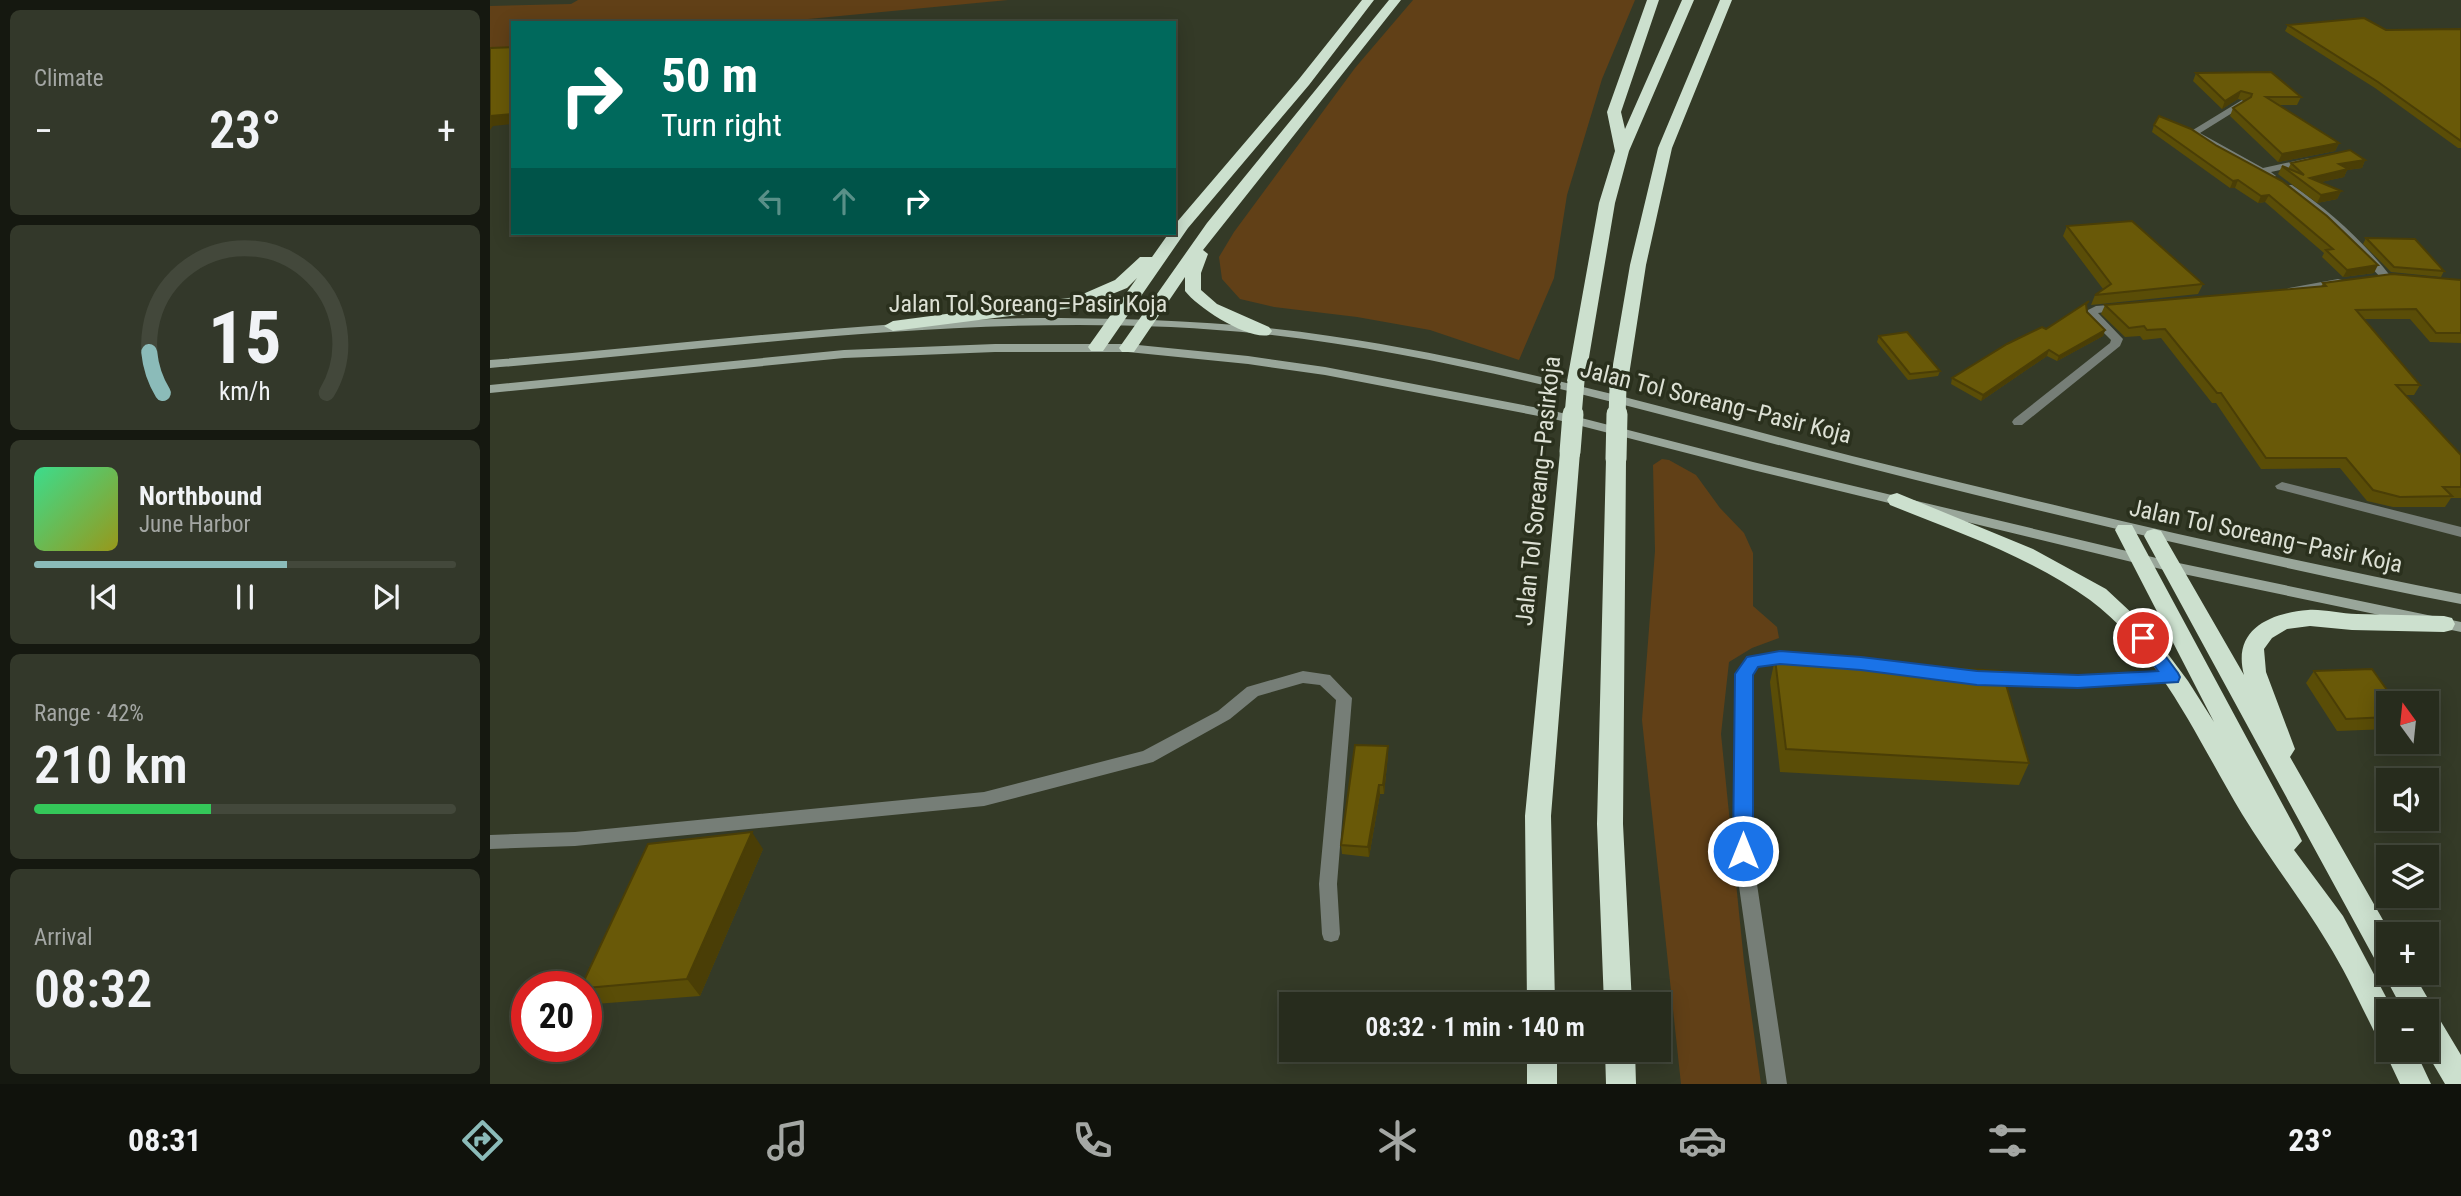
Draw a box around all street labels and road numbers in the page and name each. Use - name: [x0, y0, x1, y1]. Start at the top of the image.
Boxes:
- street label: Jalan Tol Soreang–Pasir Koja: [889, 290, 1167, 318]
- street label: Jalan Tol Soreang–Pasirkoja: [1510, 355, 1566, 627]
- street label: Jalan Tol Soreang–Pasir Koja: [1578, 355, 1854, 449]
- street label: Jalan Tol Soreang–Pasir Koja: [2127, 493, 2405, 579]

